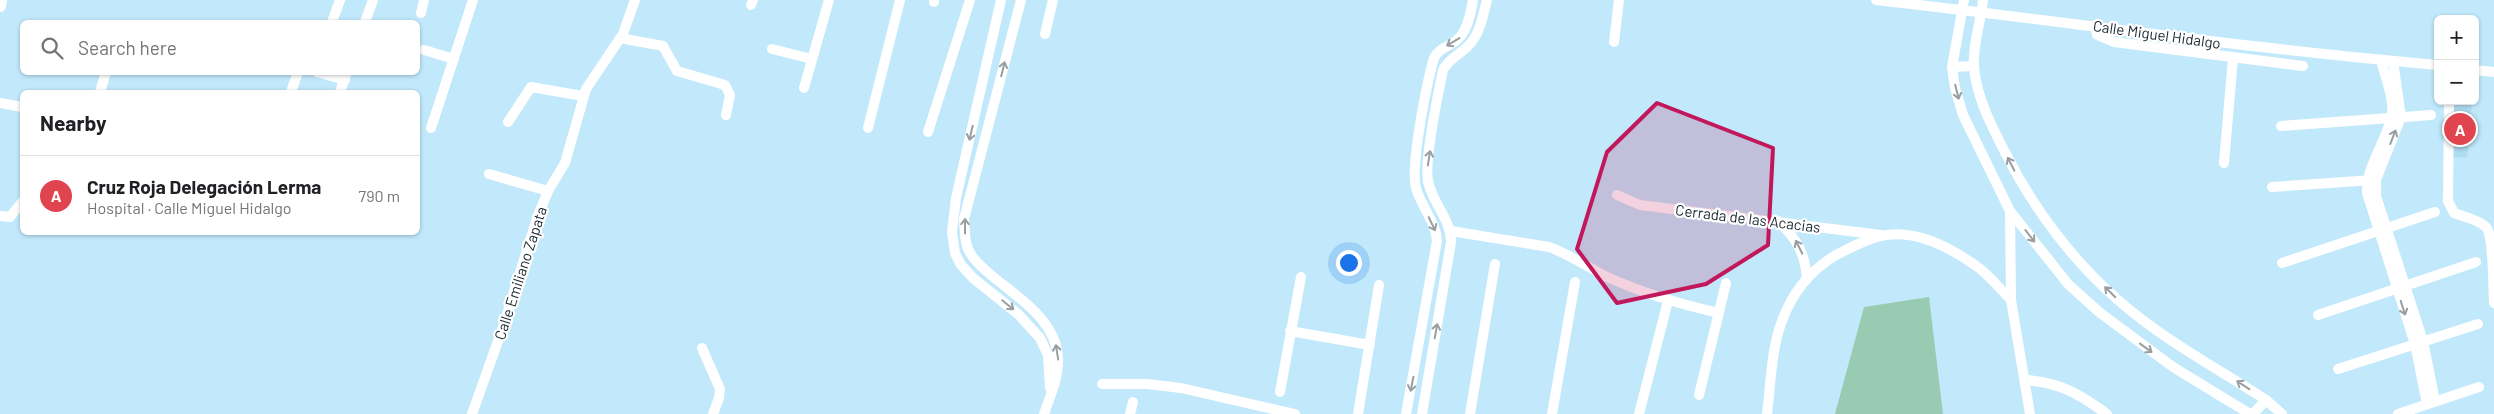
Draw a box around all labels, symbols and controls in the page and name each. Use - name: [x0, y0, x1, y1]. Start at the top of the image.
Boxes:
- map controls: [2434, 15, 2479, 105]
- button: +: [2434, 15, 2479, 60]
- street label: Calle Miguel Hidalgo: [2092, 16, 2222, 52]
- search box: [20, 20, 420, 75]
- icon: search: [38, 34, 66, 62]
- text: Search here: [78, 36, 177, 59]
- one-way arrow: [1446, 37, 1460, 47]
- button: −: [2434, 60, 2479, 105]
- one-way arrow: [999, 61, 1008, 77]
- one-way arrow: [1953, 84, 1962, 100]
- text: Nearby: [40, 110, 106, 135]
- pin: A: [2444, 110, 2476, 148]
- one-way arrow: [966, 124, 975, 140]
- one-way arrow: [2389, 130, 2399, 145]
- one-way arrow: [1424, 151, 1434, 167]
- one-way arrow: [2006, 157, 2015, 172]
- text: Cruz Roja Delegación Lerma: [87, 175, 321, 198]
- text: A: [51, 186, 61, 205]
- text: 790 m: [359, 186, 400, 205]
- text: Hospital · Calle Miguel Hidalgo: [87, 198, 292, 217]
- street label: Cerrada de las Acacias: [1674, 200, 1822, 236]
- street label: Calle Emiliano Zapata: [490, 204, 550, 342]
- one-way arrow: [1427, 217, 1437, 232]
- one-way arrow: [960, 219, 970, 235]
- one-way arrow: [2024, 229, 2035, 242]
- one-way arrow: [1794, 240, 1803, 255]
- your location: [1336, 250, 1362, 276]
- one-way arrow: [2104, 286, 2116, 298]
- one-way arrow: [2399, 299, 2409, 315]
- one-way arrow: [1001, 300, 1014, 311]
- one-way arrow: [1431, 324, 1441, 340]
- one-way arrow: [2139, 343, 2153, 353]
- one-way arrow: [1051, 344, 1061, 360]
- one-way arrow: [1406, 375, 1416, 391]
- one-way arrow: [2236, 380, 2250, 390]

